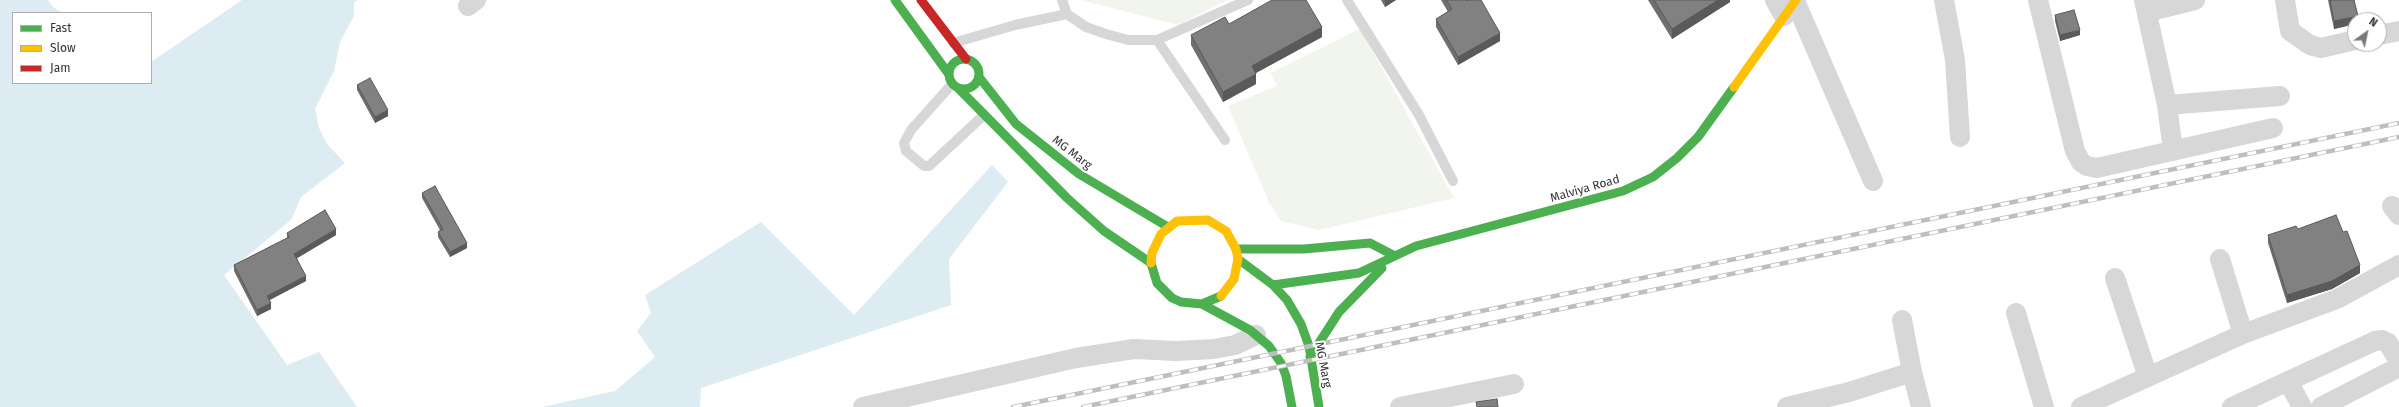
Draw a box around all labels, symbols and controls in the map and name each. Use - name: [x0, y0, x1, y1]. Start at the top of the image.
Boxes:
- legend: [12, 12, 152, 84]
- north arrow: [2347, 12, 2387, 52]
- text: N: [2367, 15, 2380, 30]
- text: Fast: [50, 21, 72, 35]
- text: Slow: [50, 41, 76, 55]
- text: Jam: [50, 61, 70, 75]
- street label: MG Marg: [1049, 133, 1095, 173]
- street label: Malviya Road: [1549, 172, 1621, 206]
- street label: MG Marg: [1311, 341, 1335, 389]

